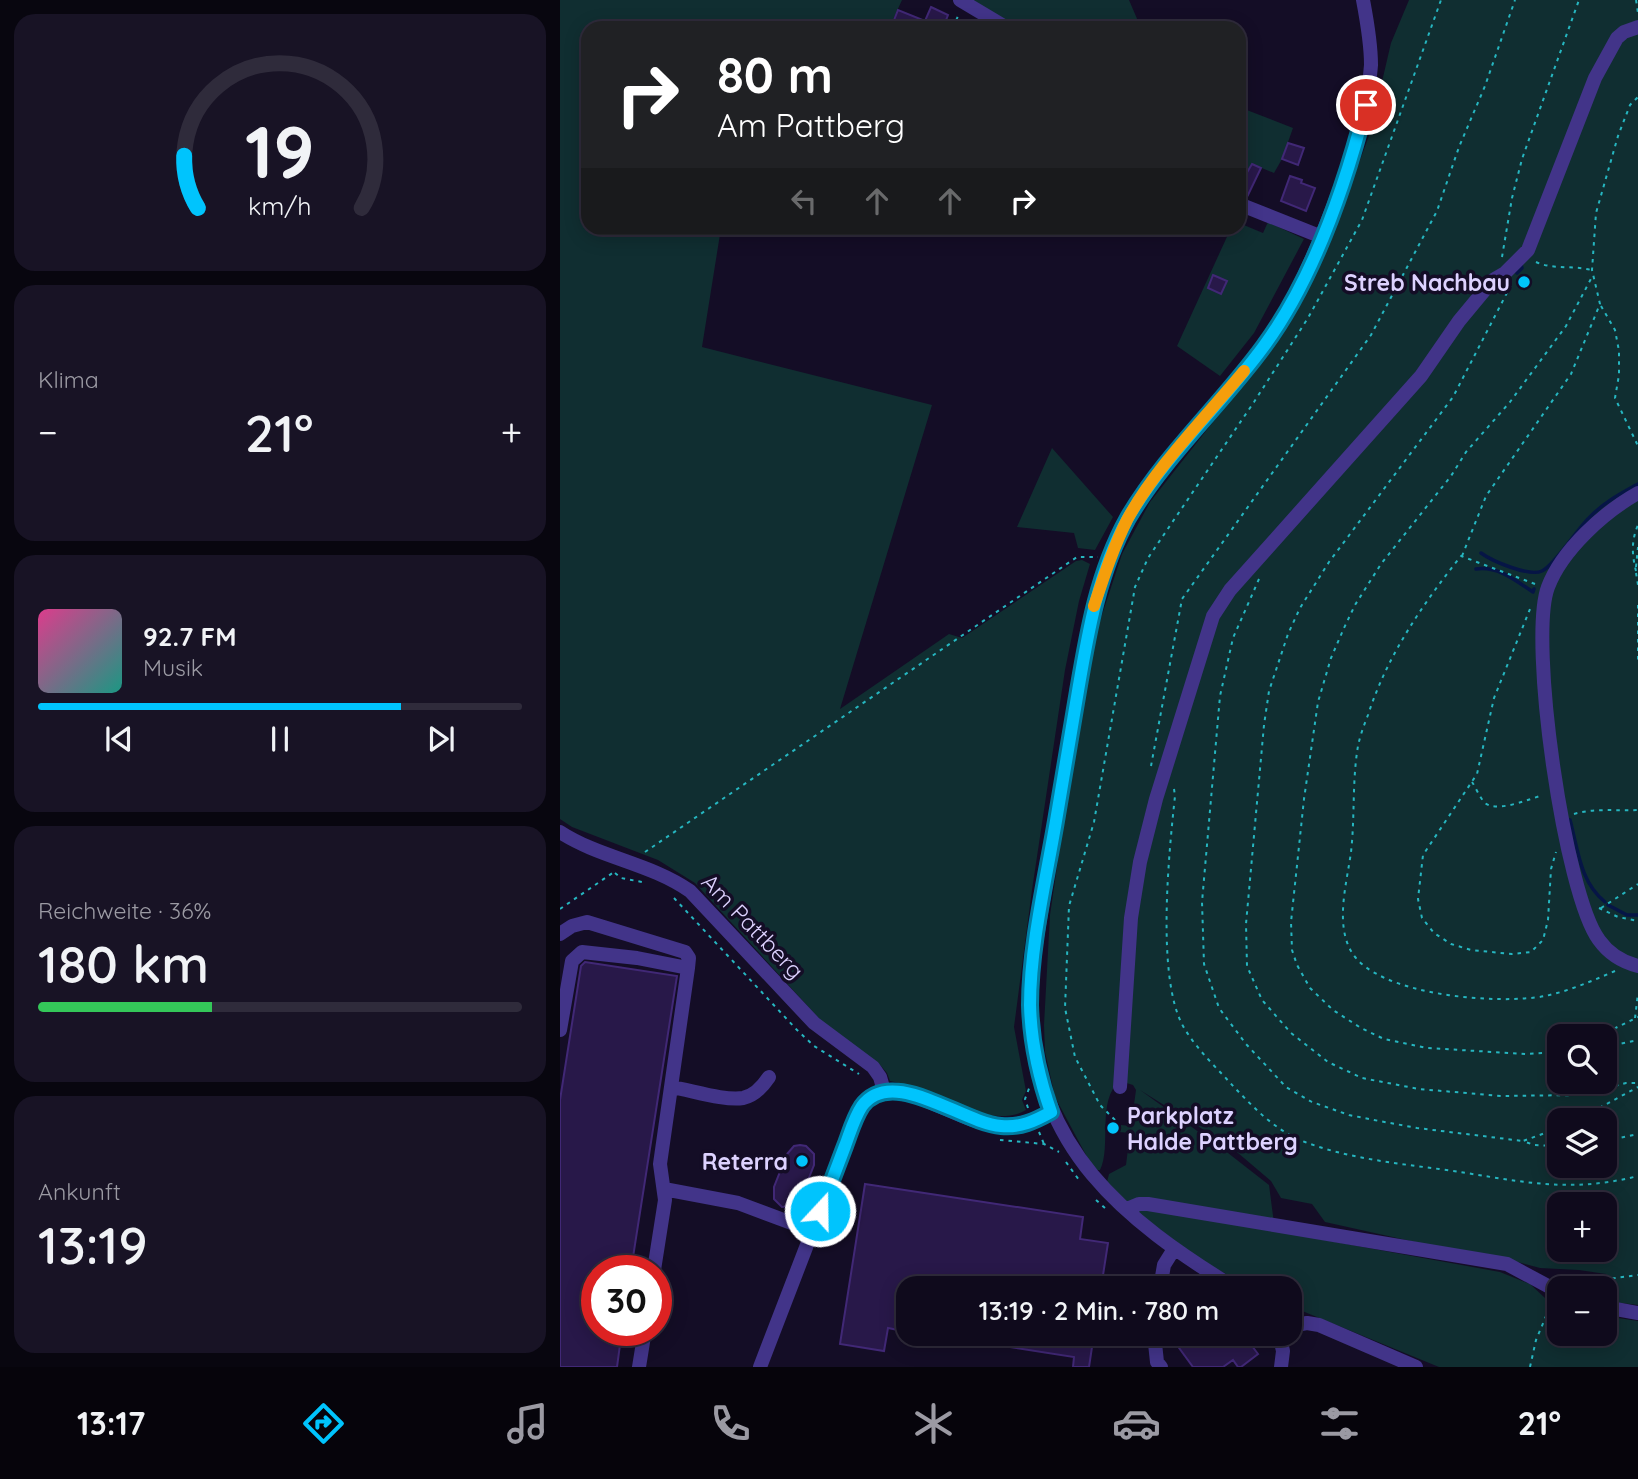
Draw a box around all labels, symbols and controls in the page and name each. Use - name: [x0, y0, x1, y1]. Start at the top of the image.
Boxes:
- text: 80 m: [717, 44, 833, 105]
- icon: right: [602, 49, 693, 140]
- pin: [1336, 75, 1396, 135]
- icon: arrive: [1347, 86, 1385, 124]
- text: Am Pattberg: [717, 105, 905, 145]
- text: 19: [245, 106, 315, 197]
- icon: left: [785, 182, 823, 220]
- icon: ahead: [858, 182, 896, 220]
- icon: ahead: [931, 182, 969, 220]
- icon: right: [1004, 182, 1042, 220]
- text: km/h: [248, 190, 312, 221]
- place label: Streb Nachbau: [1344, 268, 1510, 297]
- marker: Streb Nachbau: [1516, 274, 1532, 290]
- text: Klima: [38, 365, 99, 394]
- text: 21°: [245, 400, 313, 465]
- text: −: [38, 408, 58, 456]
- text: +: [501, 408, 522, 456]
- text: 92.7 FM: [143, 620, 237, 653]
- text: Musik: [143, 653, 203, 682]
- icon: previous: [100, 720, 138, 758]
- icon: pause: [261, 720, 299, 758]
- icon: next: [422, 720, 460, 758]
- street label: Am Pattberg: [696, 867, 810, 985]
- text: Reichweite · 36%: [38, 896, 211, 925]
- text: 180 km: [38, 931, 209, 996]
- map controls: [1547, 1024, 1617, 1346]
- button: search: [1547, 1024, 1617, 1094]
- place label: Parkplatz Halde Pattberg: [1127, 1101, 1298, 1156]
- button: layers: [1547, 1108, 1617, 1178]
- marker: Parkplatz Halde Pattberg: [1105, 1120, 1121, 1136]
- place label: Reterra: [702, 1147, 788, 1176]
- marker: Reterra: [794, 1153, 810, 1169]
- position arrow: [783, 1174, 857, 1248]
- text: Ankunft: [38, 1177, 121, 1206]
- button: +: [1547, 1192, 1617, 1262]
- text: 13:19: [38, 1212, 148, 1277]
- speed limit sign: 30: [581, 1255, 672, 1346]
- button: −: [1547, 1276, 1617, 1346]
- text: 13:19 · 2 Min. · 780 m: [979, 1294, 1219, 1327]
- icon: directions: [299, 1399, 348, 1448]
- icon: music: [503, 1399, 552, 1448]
- icon: phone: [706, 1399, 755, 1448]
- icon: climate: [909, 1399, 958, 1448]
- icon: car: [1112, 1399, 1161, 1448]
- icon: filters: [1315, 1399, 1364, 1448]
- text: 13:17: [77, 1403, 145, 1443]
- text: 21°: [1518, 1403, 1561, 1443]

